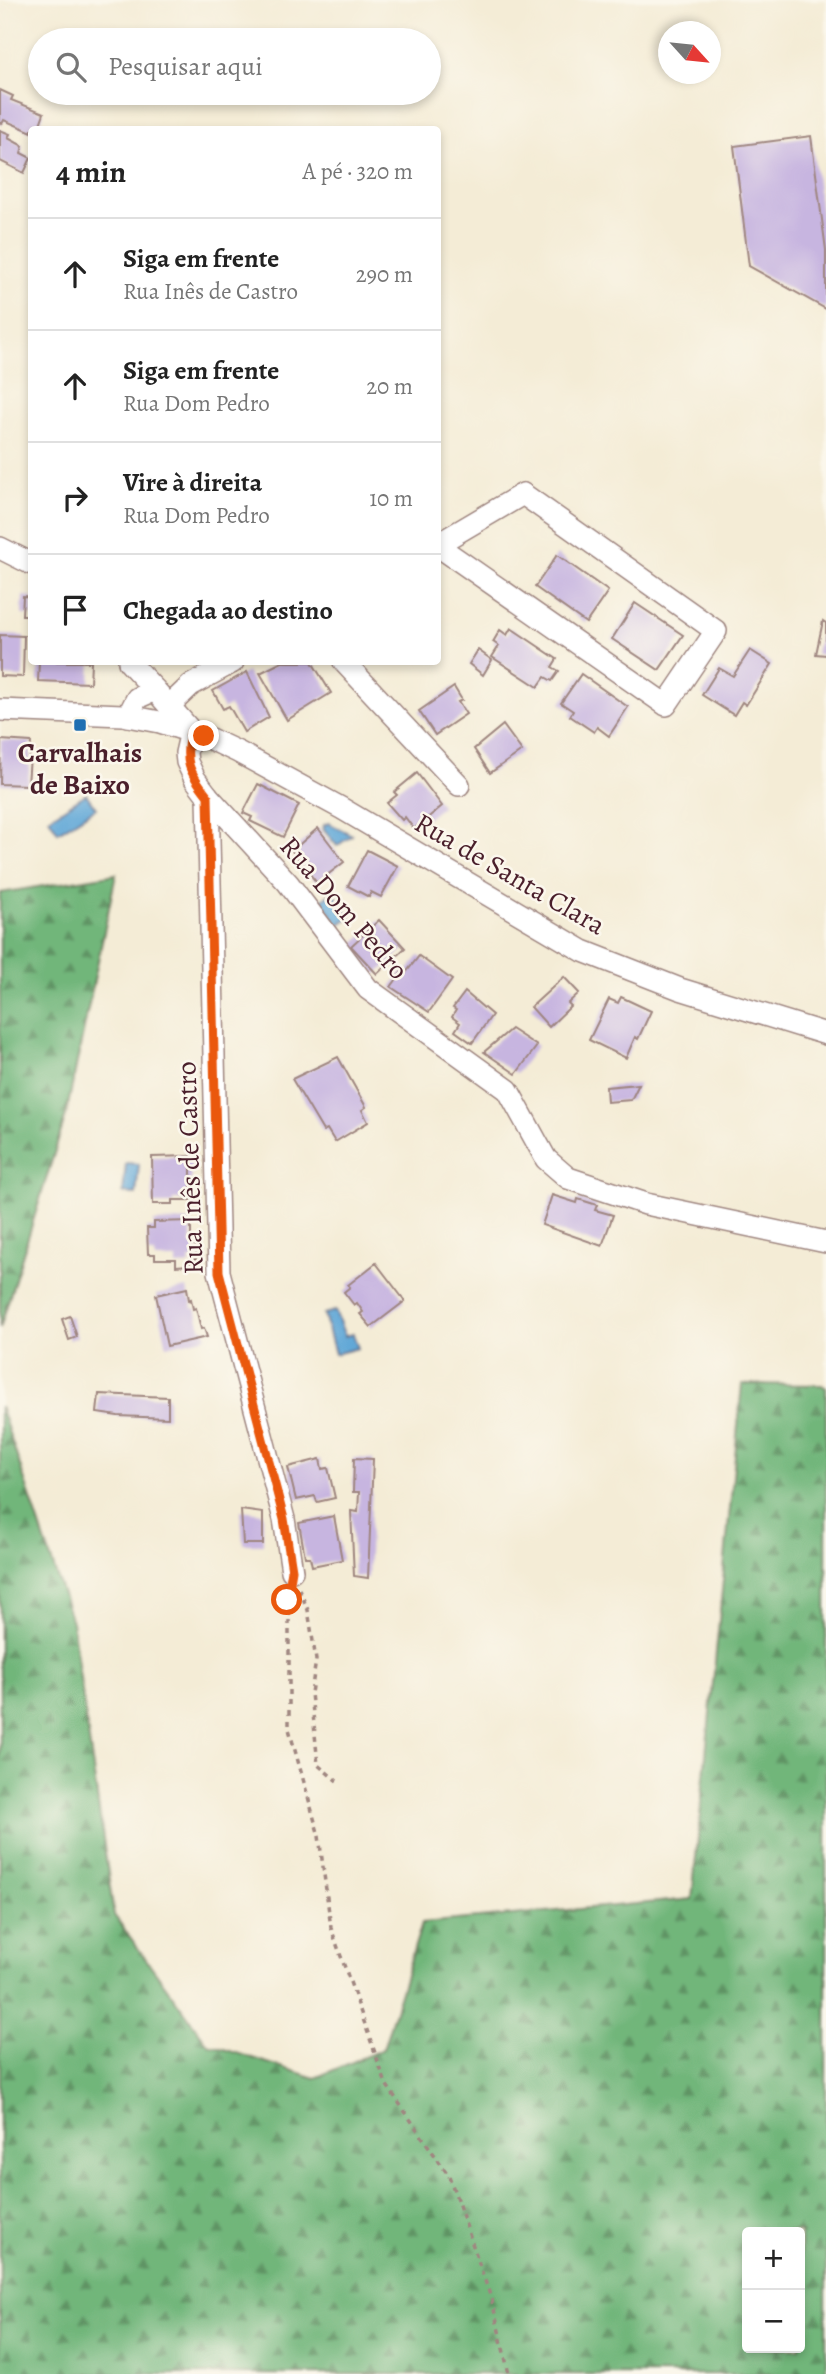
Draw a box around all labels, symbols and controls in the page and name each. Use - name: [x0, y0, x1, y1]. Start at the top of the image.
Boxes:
- north arrow: [658, 21, 721, 84]
- search box: [28, 28, 441, 105]
- icon: search: [52, 48, 90, 86]
- text: Pesquisar aqui: [108, 49, 263, 84]
- text: 4 min: [56, 152, 126, 192]
- text: A pé · 320 m: [302, 156, 413, 187]
- text: Siga em frente: [123, 241, 279, 276]
- icon: ahead: [56, 255, 94, 293]
- text: 290 m: [356, 259, 413, 290]
- text: Rua Inês de Castro: [123, 276, 298, 307]
- text: Siga em frente: [123, 353, 279, 388]
- icon: ahead: [56, 367, 94, 405]
- text: 20 m: [366, 371, 413, 402]
- text: Rua Dom Pedro: [123, 388, 270, 419]
- text: Vire à direita: [123, 465, 262, 500]
- icon: right: [56, 479, 94, 517]
- text: 10 m: [369, 483, 413, 514]
- text: Rua Dom Pedro: [123, 500, 270, 531]
- icon: arrive: [56, 591, 94, 629]
- text: Chegada ao destino: [123, 593, 333, 628]
- marker: Carvalhais de Baixo: [72, 717, 88, 733]
- route end: [188, 720, 219, 751]
- place label: Carvalhais de Baixo: [18, 734, 142, 804]
- street label: Rua de Santa Clara: [408, 804, 612, 944]
- street label: Rua Dom Pedro: [271, 828, 417, 988]
- street label: Rua Inês de Castro: [167, 1061, 213, 1275]
- route start: [271, 1584, 302, 1615]
- map controls: [742, 2227, 805, 2353]
- button: +: [742, 2227, 805, 2290]
- button: −: [742, 2290, 805, 2353]

